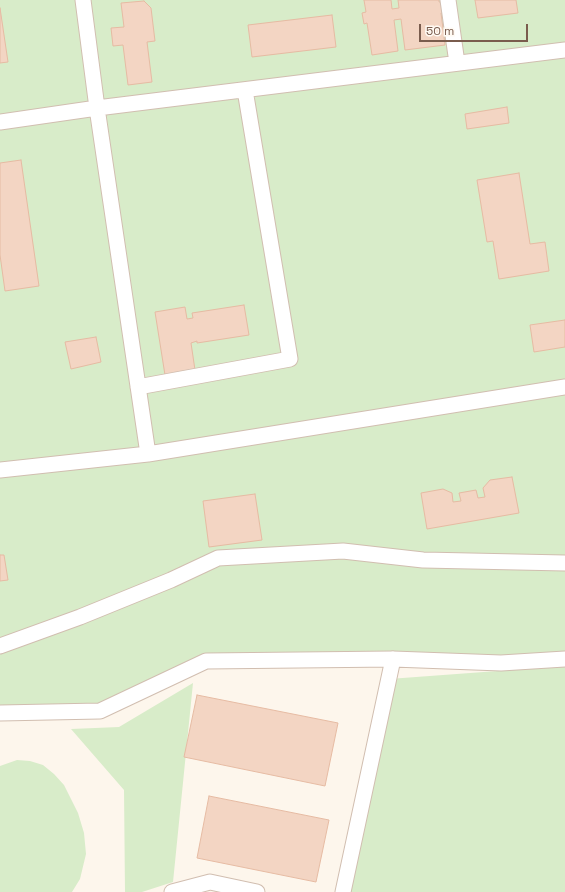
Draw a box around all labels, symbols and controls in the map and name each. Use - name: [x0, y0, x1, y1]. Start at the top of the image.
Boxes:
- scale bar: [421, 16, 530, 42]
- text: 50 m: [426, 23, 454, 39]

